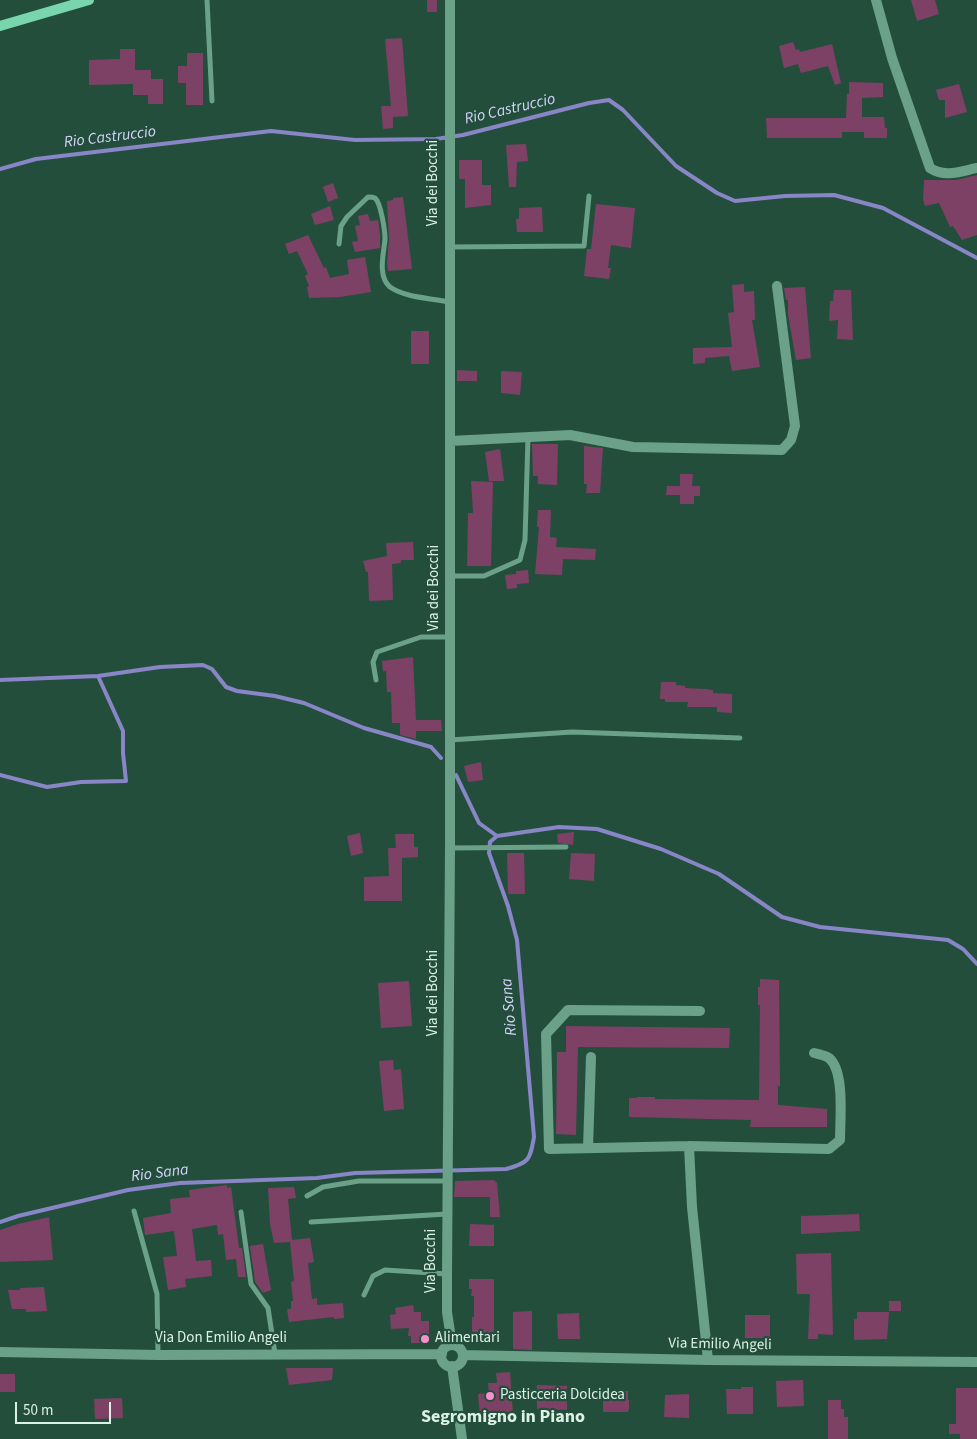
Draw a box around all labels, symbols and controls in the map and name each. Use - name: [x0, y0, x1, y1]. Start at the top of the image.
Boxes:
- water label: Rio Castruccio: [463, 90, 557, 130]
- water label: Rio Castruccio: [63, 123, 157, 153]
- street label: Via dei Bocchi: [425, 140, 443, 226]
- street label: Via dei Bocchi: [426, 545, 444, 631]
- street label: Via dei Bocchi: [425, 950, 443, 1036]
- water label: Rio Sana: [498, 977, 522, 1037]
- water label: Rio Sana: [130, 1161, 190, 1187]
- street label: Via Bocchi: [423, 1229, 441, 1293]
- street label: Via Don Emilio Angeli: [155, 1330, 287, 1348]
- place label: Alimentari: [435, 1330, 500, 1348]
- marker: Alimentari: [419, 1333, 431, 1345]
- street label: Via Emilio Angeli: [668, 1335, 772, 1355]
- place label: Pasticceria Dolcidea: [500, 1387, 625, 1405]
- marker: Pasticceria Dolcidea: [484, 1390, 496, 1402]
- scale bar: [18, 1392, 114, 1424]
- text: 50 m: [23, 1400, 53, 1421]
- district label: Segromigno in Piano: [421, 1407, 585, 1429]

